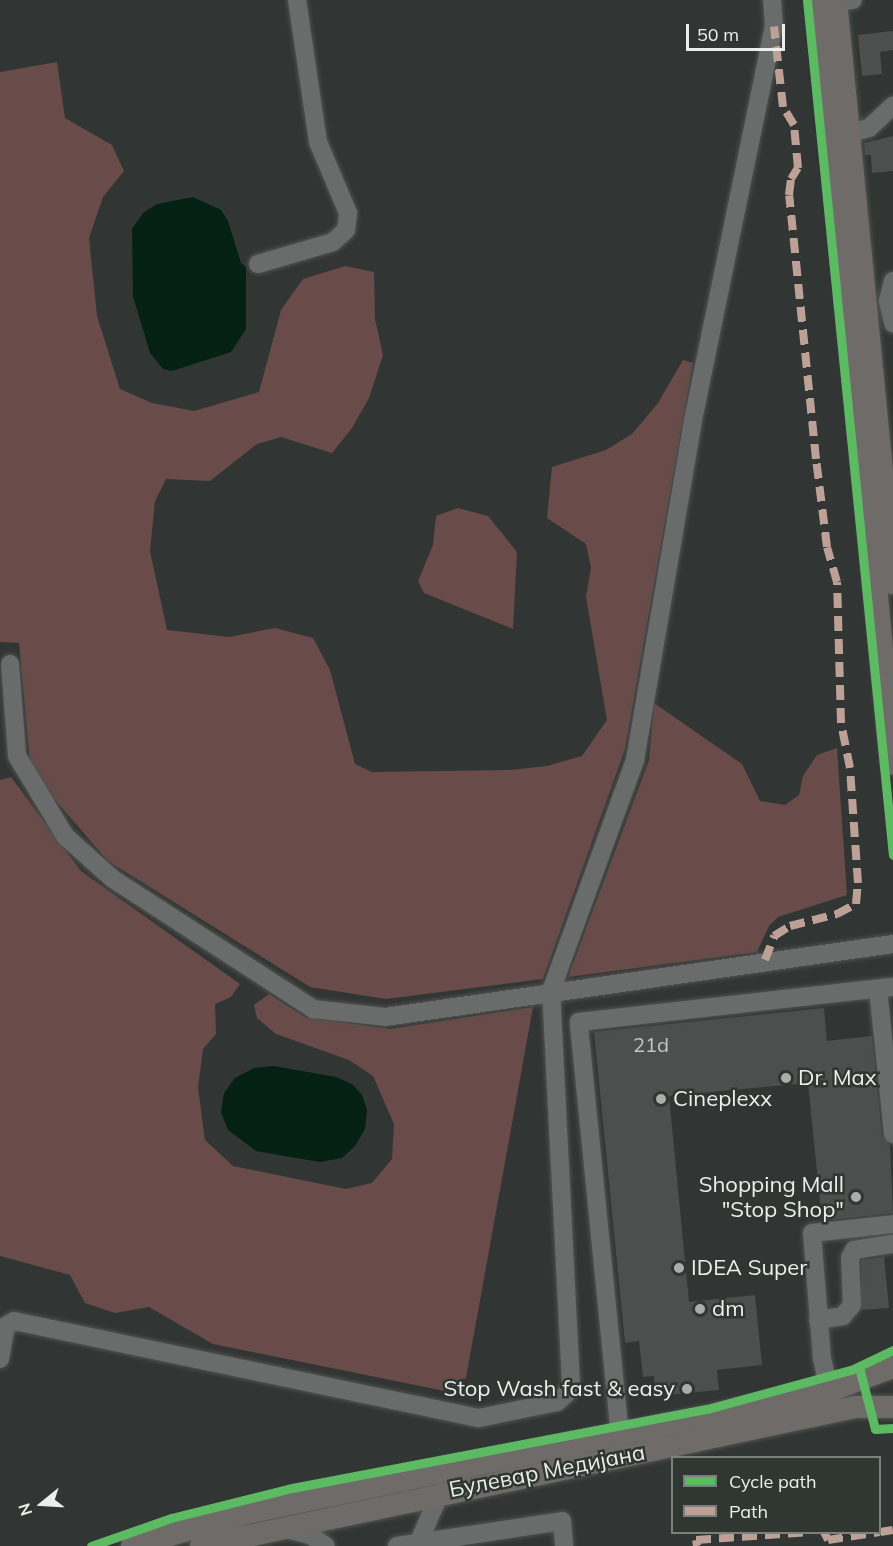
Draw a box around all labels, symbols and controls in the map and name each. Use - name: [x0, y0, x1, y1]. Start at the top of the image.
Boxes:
- scale bar: [689, 12, 788, 50]
- text: 50 m: [697, 23, 739, 46]
- house number: 21d: [633, 1032, 669, 1056]
- place label: Dr. Max: [798, 1065, 877, 1091]
- marker: Dr. Max: [779, 1071, 793, 1085]
- place label: Cineplexx: [673, 1086, 772, 1112]
- marker: Cineplexx: [654, 1092, 668, 1106]
- place label: Shopping Mall "Stop Shop": [699, 1171, 844, 1222]
- marker: Shopping Mall "Stop Shop": [849, 1190, 863, 1204]
- place label: IDEA Super: [691, 1255, 807, 1281]
- marker: IDEA Super: [672, 1261, 686, 1275]
- place label: dm: [712, 1296, 745, 1322]
- marker: dm: [693, 1302, 707, 1316]
- place label: Stop Wash fast & easy: [443, 1376, 675, 1402]
- marker: Stop Wash fast & easy: [680, 1382, 694, 1396]
- street label: Булевар Медијана: [447, 1439, 647, 1503]
- legend: [671, 1456, 881, 1534]
- text: Cycle path: [729, 1470, 816, 1493]
- north arrow: [12, 1474, 72, 1534]
- text: Path: [729, 1500, 768, 1523]
- text: N: [14, 1501, 36, 1518]

